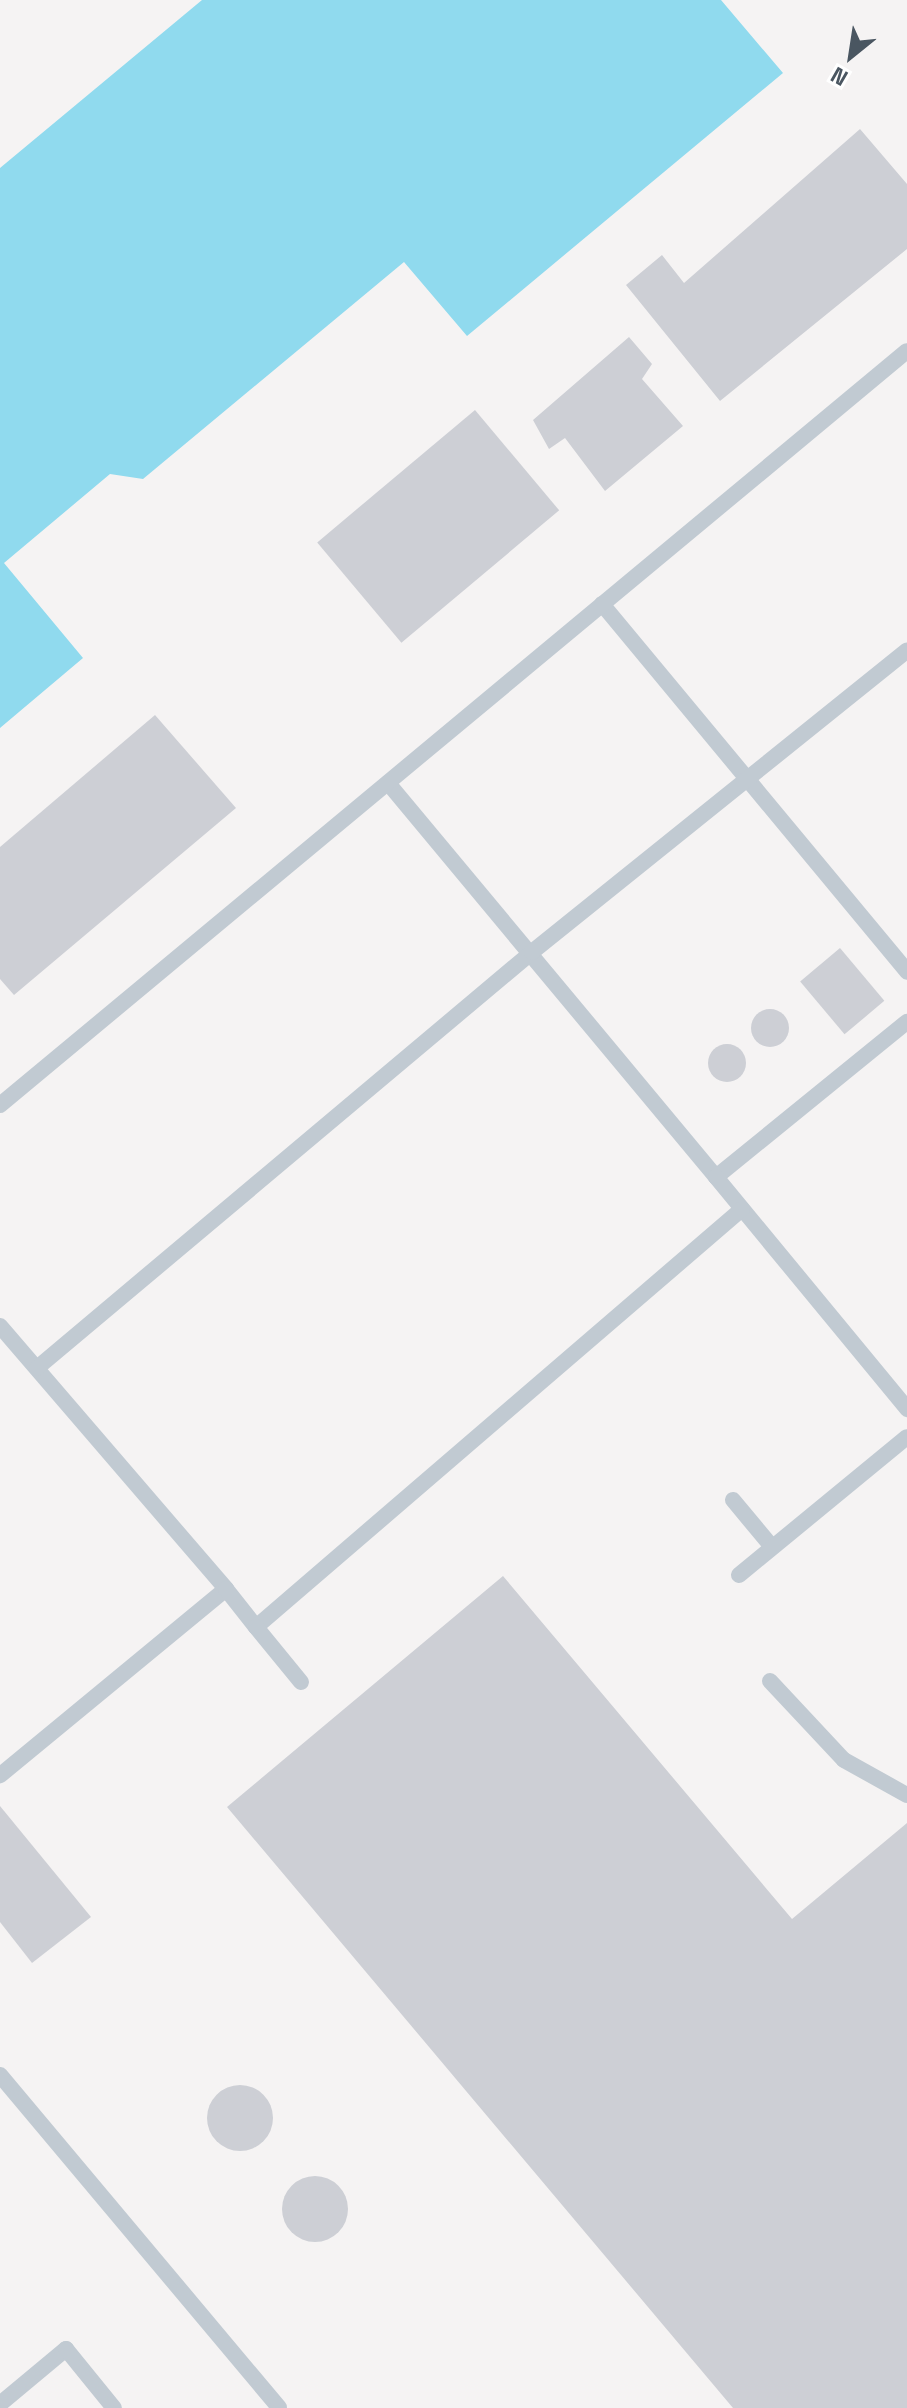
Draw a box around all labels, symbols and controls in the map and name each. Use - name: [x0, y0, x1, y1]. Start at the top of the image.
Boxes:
- north arrow: [811, 16, 891, 96]
- text: N: [826, 61, 852, 93]

